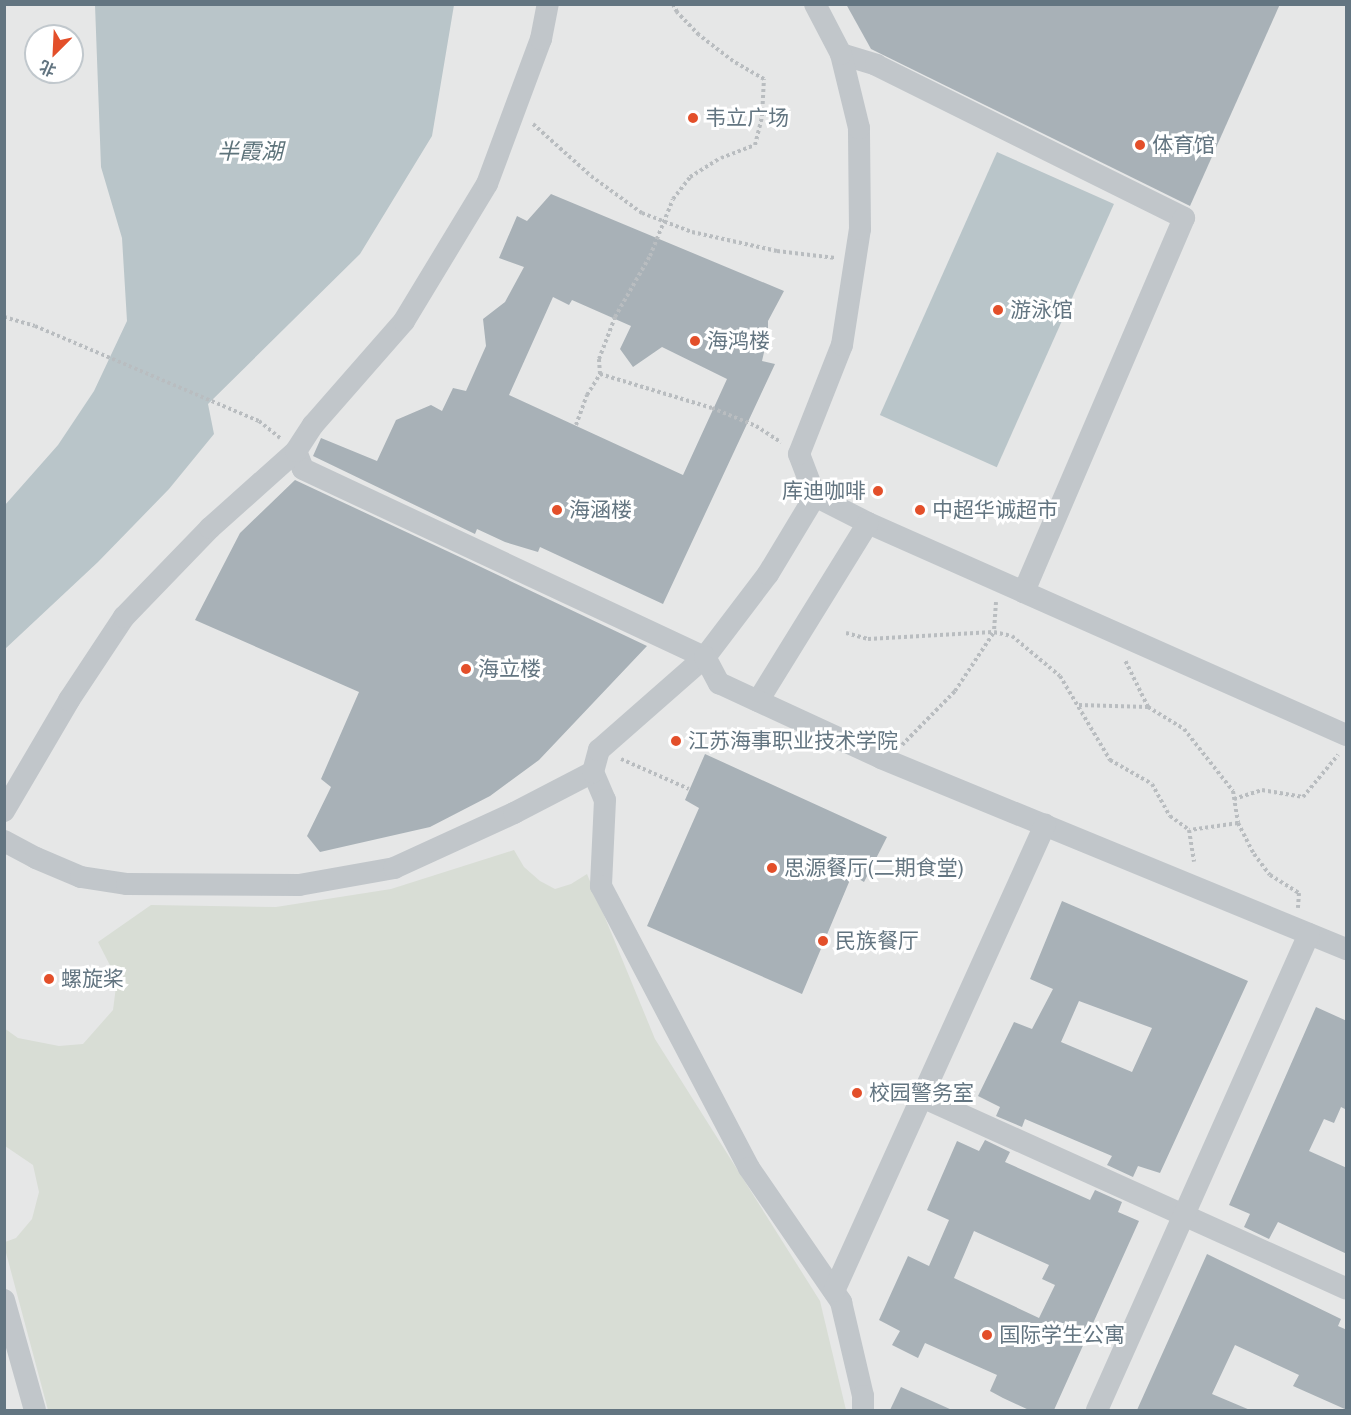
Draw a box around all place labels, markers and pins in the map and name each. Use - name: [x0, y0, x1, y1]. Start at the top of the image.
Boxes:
- place label: 韦立广场: [705, 105, 789, 131]
- marker: 韦立广场: [686, 111, 700, 125]
- place label: 体育馆: [1152, 132, 1215, 158]
- marker: 体育馆: [1133, 138, 1147, 152]
- place label: 游泳馆: [1010, 297, 1073, 323]
- marker: 游泳馆: [991, 303, 1005, 317]
- place label: 海鸿楼: [707, 328, 770, 354]
- marker: 海鸿楼: [688, 334, 702, 348]
- place label: 库迪咖啡: [782, 478, 866, 504]
- marker: 库迪咖啡: [871, 484, 885, 498]
- place label: 海涵楼: [569, 497, 632, 523]
- place label: 中超华诚超市: [932, 497, 1058, 523]
- marker: 海涵楼: [550, 503, 564, 517]
- marker: 中超华诚超市: [913, 503, 927, 517]
- place label: 海立楼: [478, 656, 541, 682]
- marker: 海立楼: [459, 662, 473, 676]
- place label: 江苏海事职业技术学院: [688, 728, 898, 754]
- marker: 江苏海事职业技术学院: [669, 734, 683, 748]
- place label: 思源餐厅(二期食堂): [784, 855, 963, 881]
- marker: 思源餐厅(二期食堂): [765, 861, 779, 875]
- place label: 民族餐厅: [835, 928, 919, 954]
- marker: 民族餐厅: [816, 934, 830, 948]
- place label: 螺旋桨: [61, 966, 124, 992]
- marker: 螺旋桨: [42, 972, 56, 986]
- place label: 校园警务室: [869, 1080, 974, 1106]
- marker: 校园警务室: [850, 1086, 864, 1100]
- place label: 国际学生公寓: [999, 1322, 1125, 1348]
- marker: 国际学生公寓: [980, 1328, 994, 1342]

